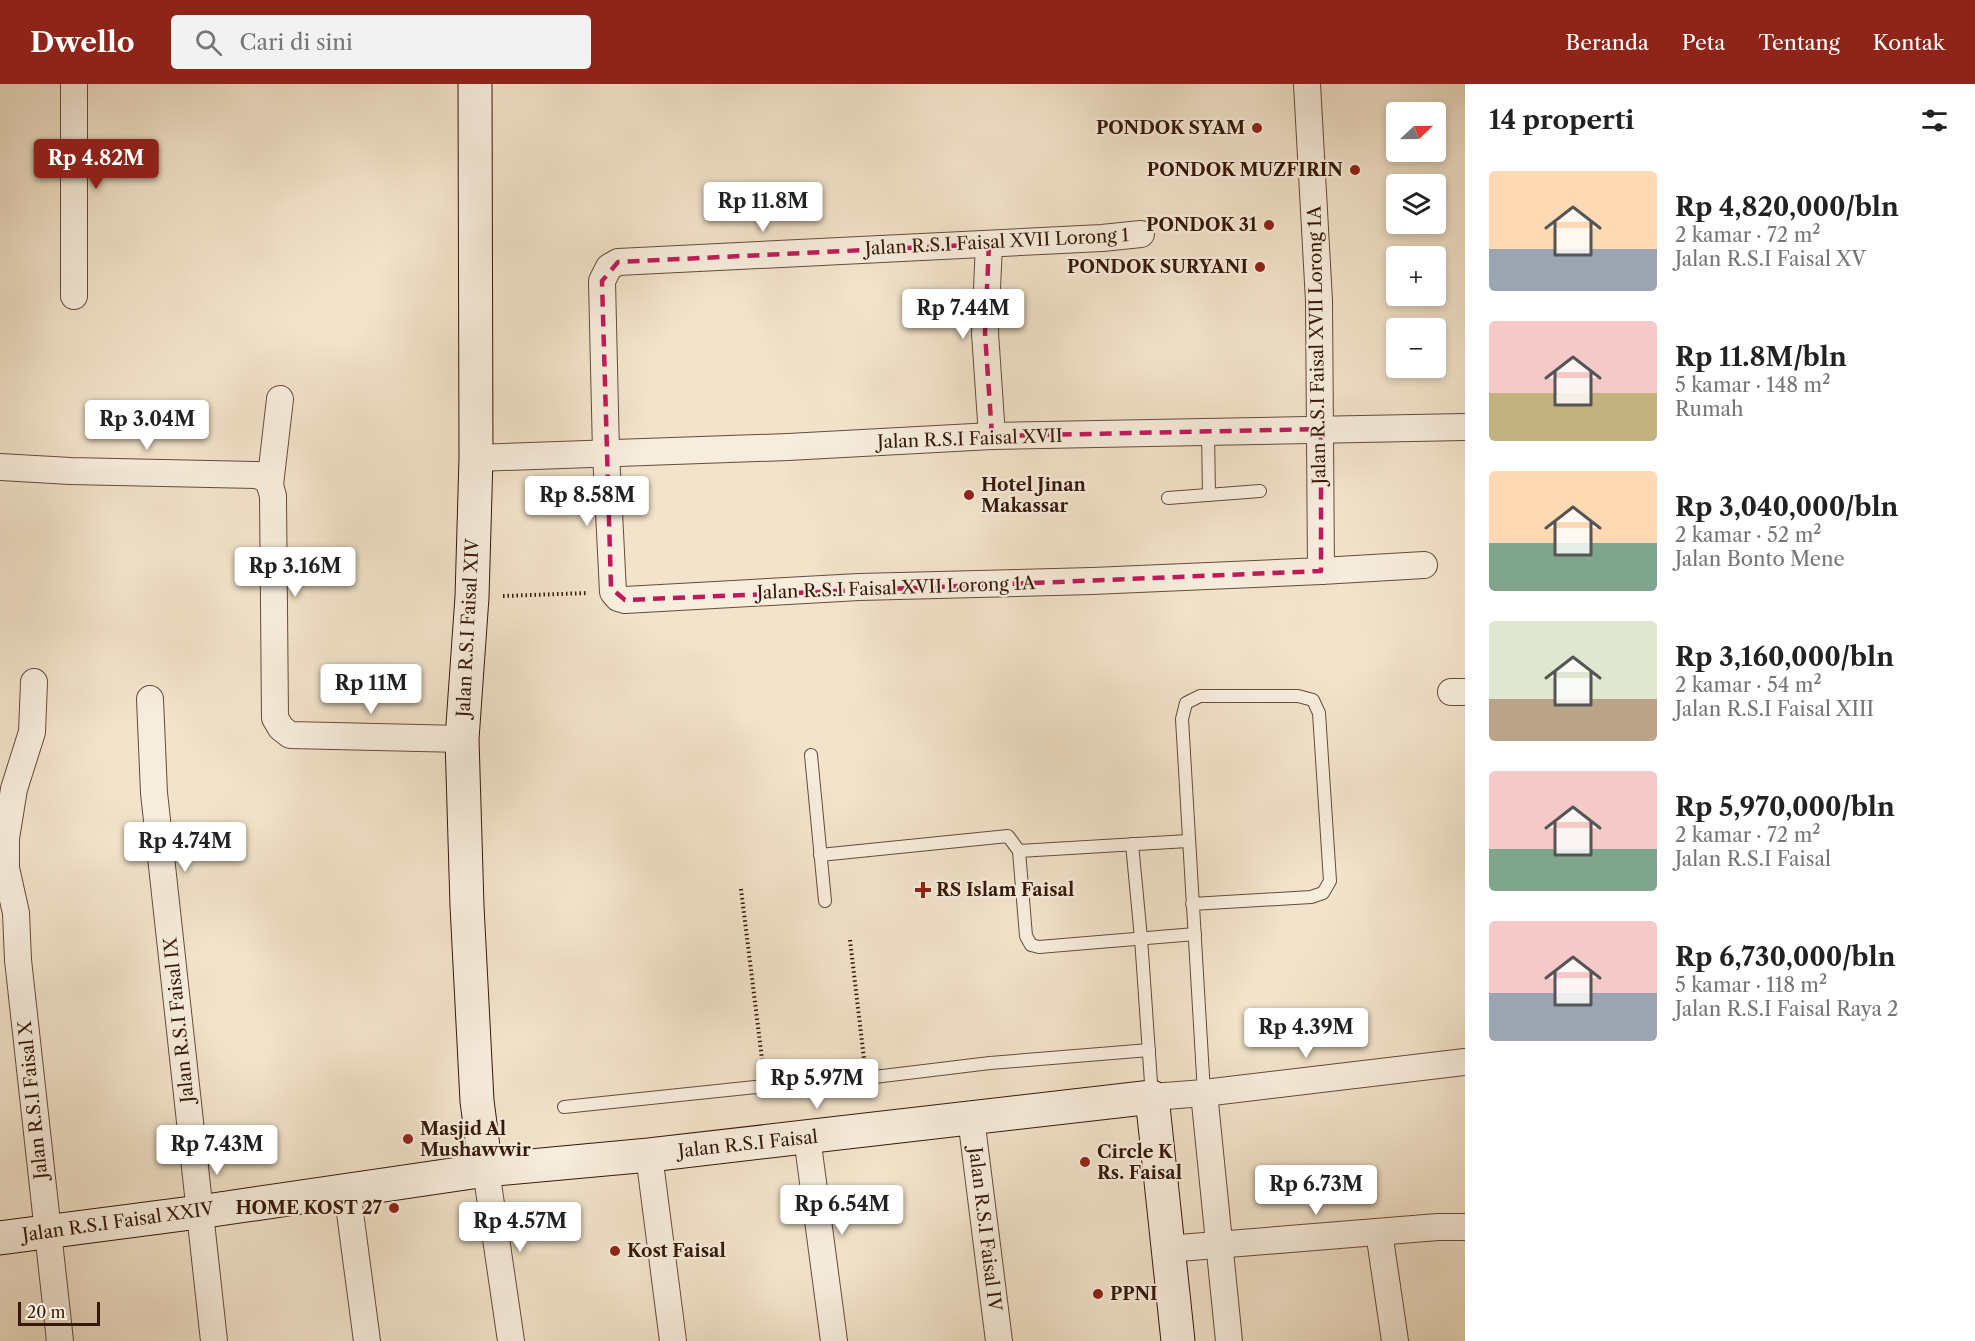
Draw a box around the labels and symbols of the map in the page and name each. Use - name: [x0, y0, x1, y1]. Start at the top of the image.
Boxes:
- north arrow: [1386, 102, 1446, 162]
- place label: PONDOK SYAM: [1096, 117, 1245, 139]
- marker: PONDOK SYAM: [1250, 121, 1264, 135]
- pin: Rp 4.82M: [34, 139, 158, 190]
- place label: PONDOK MUZFIRIN: [1147, 159, 1343, 181]
- marker: PONDOK MUZFIRIN: [1348, 163, 1362, 177]
- pin: Rp 11.8M: [701, 182, 825, 233]
- street label: Jalan R.S.I Faisal XVII Lorong 1A: [1304, 205, 1330, 488]
- place label: PONDOK 31: [1146, 214, 1257, 236]
- marker: PONDOK 31: [1262, 218, 1276, 232]
- street label: Jalan R.S.I Faisal XVII Lorong 1: [861, 224, 1130, 260]
- place label: PONDOK SURYANI: [1067, 256, 1248, 278]
- marker: PONDOK SURYANI: [1253, 260, 1267, 274]
- pin: Rp 7.44M: [901, 289, 1025, 340]
- pin: Rp 3.04M: [85, 400, 209, 451]
- street label: Jalan R.S.I Faisal XVII: [874, 425, 1063, 453]
- place label: Hotel Jinan Makassar: [981, 474, 1087, 517]
- pin: Rp 8.58M: [525, 476, 649, 527]
- marker: Hotel Jinan Makassar: [962, 488, 976, 502]
- street label: Jalan R.S.I Faisal XIV: [452, 537, 484, 721]
- pin: Rp 3.16M: [233, 547, 357, 598]
- street label: Jalan R.S.I Faisal XVII Lorong 1A: [753, 572, 1036, 604]
- pin: Rp 11M: [322, 664, 420, 715]
- pin: Rp 4.74M: [123, 822, 247, 873]
- place label: RS Islam Faisal: [936, 879, 1074, 901]
- marker: RS Islam Faisal: [914, 881, 932, 899]
- street label: Jalan R.S.I Faisal IX: [159, 935, 199, 1107]
- pin: Rp 4.39M: [1244, 1008, 1368, 1059]
- street label: Jalan R.S.I Faisal X: [14, 1019, 53, 1183]
- pin: Rp 5.97M: [755, 1059, 879, 1110]
- place label: Masjid Al Mushawwir: [420, 1118, 531, 1161]
- pin: Rp 7.43M: [155, 1125, 279, 1176]
- street label: Jalan R.S.I Faisal: [674, 1126, 819, 1163]
- marker: Masjid Al Mushawwir: [401, 1132, 415, 1146]
- place label: Circle K Rs. Faisal: [1097, 1141, 1182, 1184]
- street label: Jalan R.S.I Faisal IV: [964, 1143, 1006, 1313]
- marker: Circle K Rs. Faisal: [1078, 1155, 1092, 1169]
- pin: Rp 6.73M: [1254, 1165, 1378, 1216]
- pin: Rp 6.54M: [780, 1185, 904, 1236]
- place label: HOME KOST 27: [235, 1197, 383, 1219]
- street label: Jalan R.S.I Faisal XXIV: [18, 1198, 216, 1247]
- marker: HOME KOST 27: [387, 1201, 401, 1215]
- pin: Rp 4.57M: [458, 1202, 582, 1253]
- place label: Kost Faisal: [627, 1240, 726, 1262]
- marker: Kost Faisal: [608, 1244, 622, 1258]
- place label: PPNI: [1110, 1283, 1158, 1305]
- marker: PPNI: [1091, 1287, 1105, 1301]
- scale bar: [18, 1299, 100, 1326]

